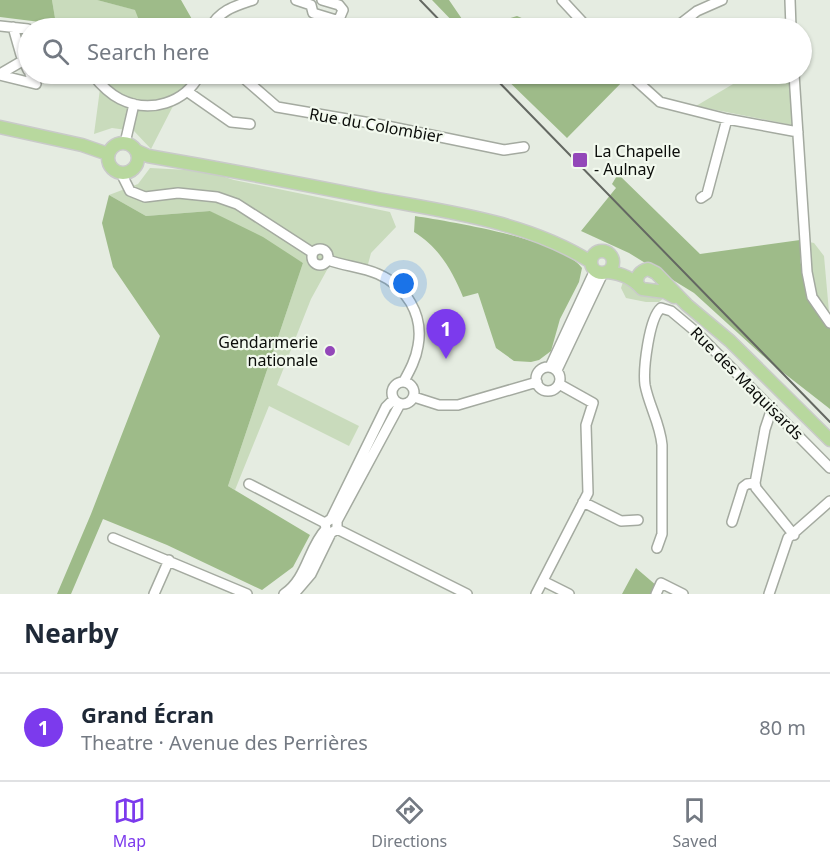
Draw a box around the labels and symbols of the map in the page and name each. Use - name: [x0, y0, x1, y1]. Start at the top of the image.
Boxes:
- street label: Rue du Colombier: [308, 102, 445, 148]
- place label: La Chapelle - Aulnay: [594, 140, 681, 180]
- marker: La Chapelle - Aulnay: [571, 151, 589, 169]
- your location: [389, 269, 418, 298]
- pin: 1: [426, 310, 466, 359]
- street label: Rue des Maquisards: [686, 322, 808, 444]
- place label: Gendarmerie nationale: [218, 331, 318, 371]
- marker: Gendarmerie nationale: [323, 344, 337, 358]

